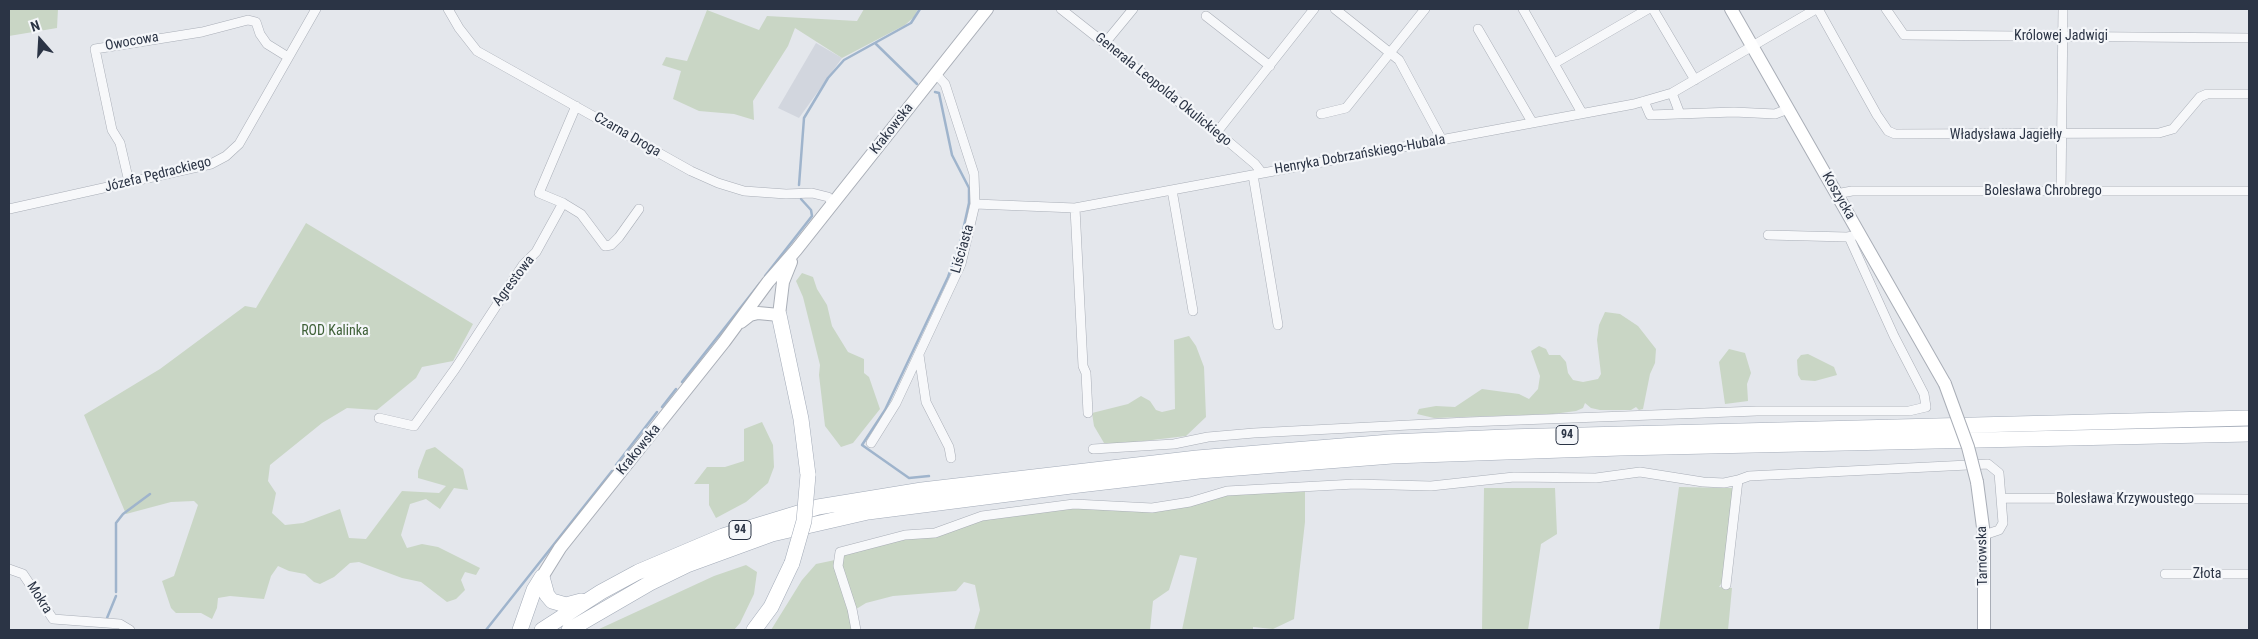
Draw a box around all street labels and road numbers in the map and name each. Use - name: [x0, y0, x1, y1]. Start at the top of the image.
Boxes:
- street label: Królowej Jadwigi: [2014, 28, 2108, 44]
- street label: Owocowa: [104, 29, 160, 55]
- street label: Generała Leopolda Okulickiego: [1091, 30, 1235, 150]
- street label: Krakowska: [867, 100, 917, 158]
- street label: Czarna Droga: [591, 109, 663, 161]
- street label: Władysława Jagiełły: [1950, 127, 2062, 143]
- street label: Henryka Dobrzańskiego-Hubala: [1273, 132, 1447, 178]
- street label: Józefa Pędrackiego: [103, 154, 213, 196]
- street label: Koszycka: [1818, 169, 1858, 223]
- street label: Bolesława Chrobrego: [1984, 183, 2102, 199]
- street label: Liściasta: [948, 223, 978, 275]
- street label: Agrestowa: [490, 252, 538, 310]
- street label: Krakowska: [614, 421, 664, 479]
- road number: 94: [1556, 426, 1578, 444]
- street label: Bolesława Krzywoustego: [2056, 491, 2194, 507]
- road number: 94: [729, 520, 751, 540]
- street label: Tarnowska: [1974, 526, 1992, 586]
- street label: Złota: [2193, 566, 2221, 582]
- street label: Mokra: [23, 579, 55, 617]

